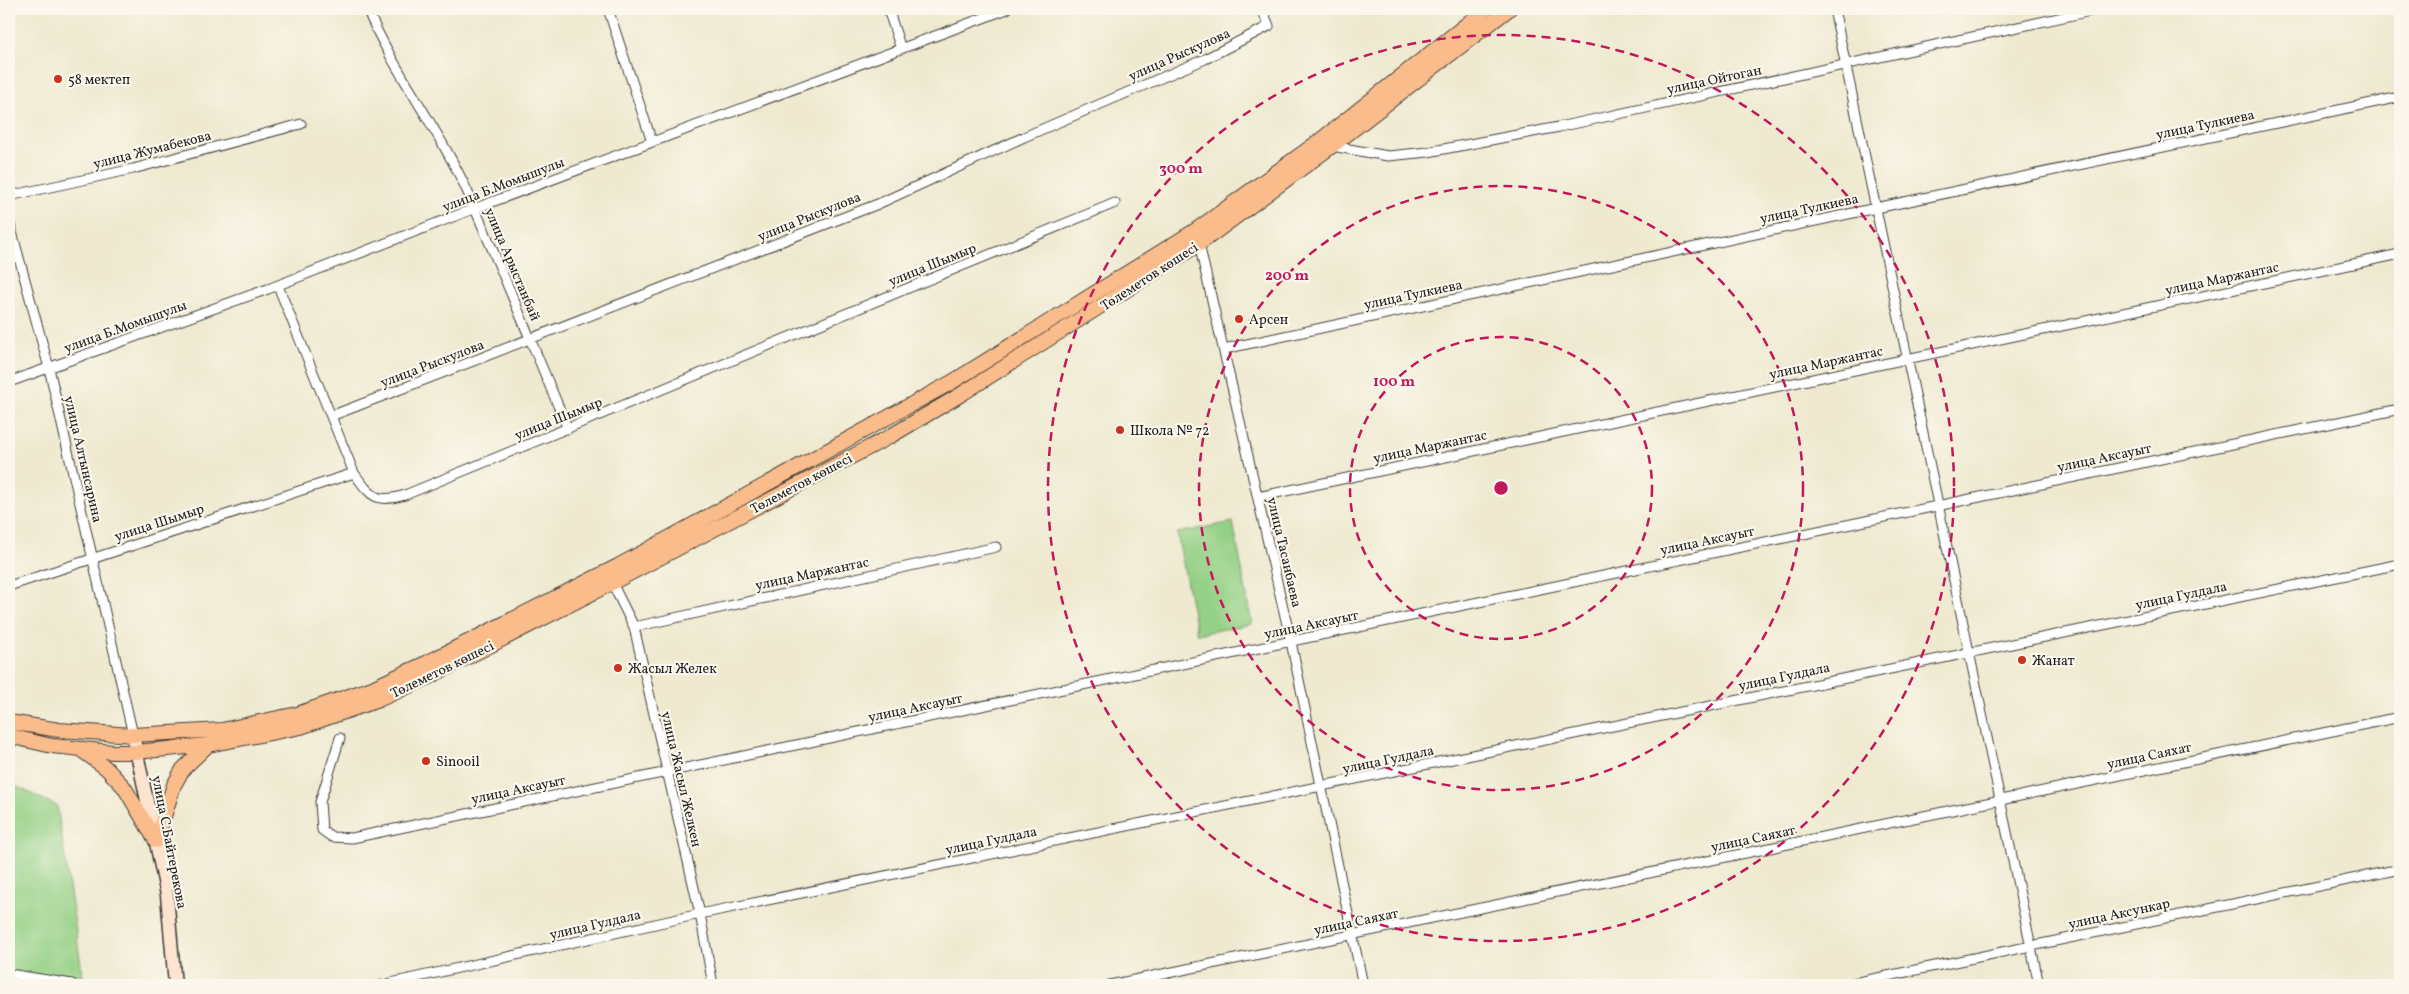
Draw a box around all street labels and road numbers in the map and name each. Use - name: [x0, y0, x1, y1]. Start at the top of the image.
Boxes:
- street label: улица Рыскулова: [1126, 24, 1234, 86]
- street label: улица Ойтоган: [1665, 61, 1764, 100]
- street label: улица Тулкиева: [2154, 106, 2256, 145]
- street label: улица Жумабекова: [91, 127, 213, 174]
- street label: улица Б.Момышулы: [440, 153, 567, 217]
- street label: улица Рыскулова: [755, 188, 864, 247]
- street label: улица Тулкиева: [1758, 190, 1860, 229]
- street label: улица Арыстанбай: [479, 205, 544, 325]
- street label: улица Шымыр: [886, 239, 979, 292]
- street label: Төлеметов көшесі: [1097, 239, 1202, 316]
- street label: улица Маржантас: [2164, 258, 2281, 301]
- street label: улица Тулкиева: [1362, 276, 1464, 315]
- street label: улица Б.Момышулы: [61, 296, 190, 358]
- street label: улица Рыскулова: [378, 336, 487, 393]
- street label: улица Маржантас: [1768, 342, 1885, 385]
- street label: улица Шымыр: [512, 393, 605, 446]
- street label: улица Алтынсарина: [59, 394, 106, 525]
- street label: улица Маржантас: [1372, 426, 1489, 469]
- street label: улица Аксауыт: [2055, 439, 2153, 478]
- street label: Төлеметов көшесі: [747, 449, 856, 519]
- street label: улица Тасанбаева: [1262, 495, 1305, 609]
- street label: улица Шымыр: [112, 500, 207, 547]
- street label: улица Аксауыт: [1658, 522, 1756, 561]
- street label: улица Маржантас: [754, 553, 871, 596]
- street label: улица Гулдала: [2134, 577, 2229, 615]
- street label: улица Аксауыт: [1262, 606, 1360, 645]
- street label: Төлеметов көшесі: [388, 637, 498, 704]
- street label: улица Гулдала: [1737, 658, 1832, 696]
- street label: улица Аксауыт: [866, 689, 964, 728]
- street label: улица Жасыл Желкен: [656, 710, 705, 849]
- street label: улица Саяхат: [2105, 738, 2193, 775]
- street label: улица Гулдала: [1341, 741, 1436, 779]
- street label: улица Аксауыт: [469, 771, 567, 810]
- street label: улица С.Байтерекова: [146, 774, 191, 911]
- street label: улица Саяхат: [1709, 821, 1797, 858]
- street label: улица Гулдала: [944, 822, 1039, 860]
- street label: улица Аксункар: [2067, 894, 2172, 934]
- street label: улица Саяхат: [1312, 904, 1400, 941]
- street label: улица Гулдала: [548, 906, 643, 945]

